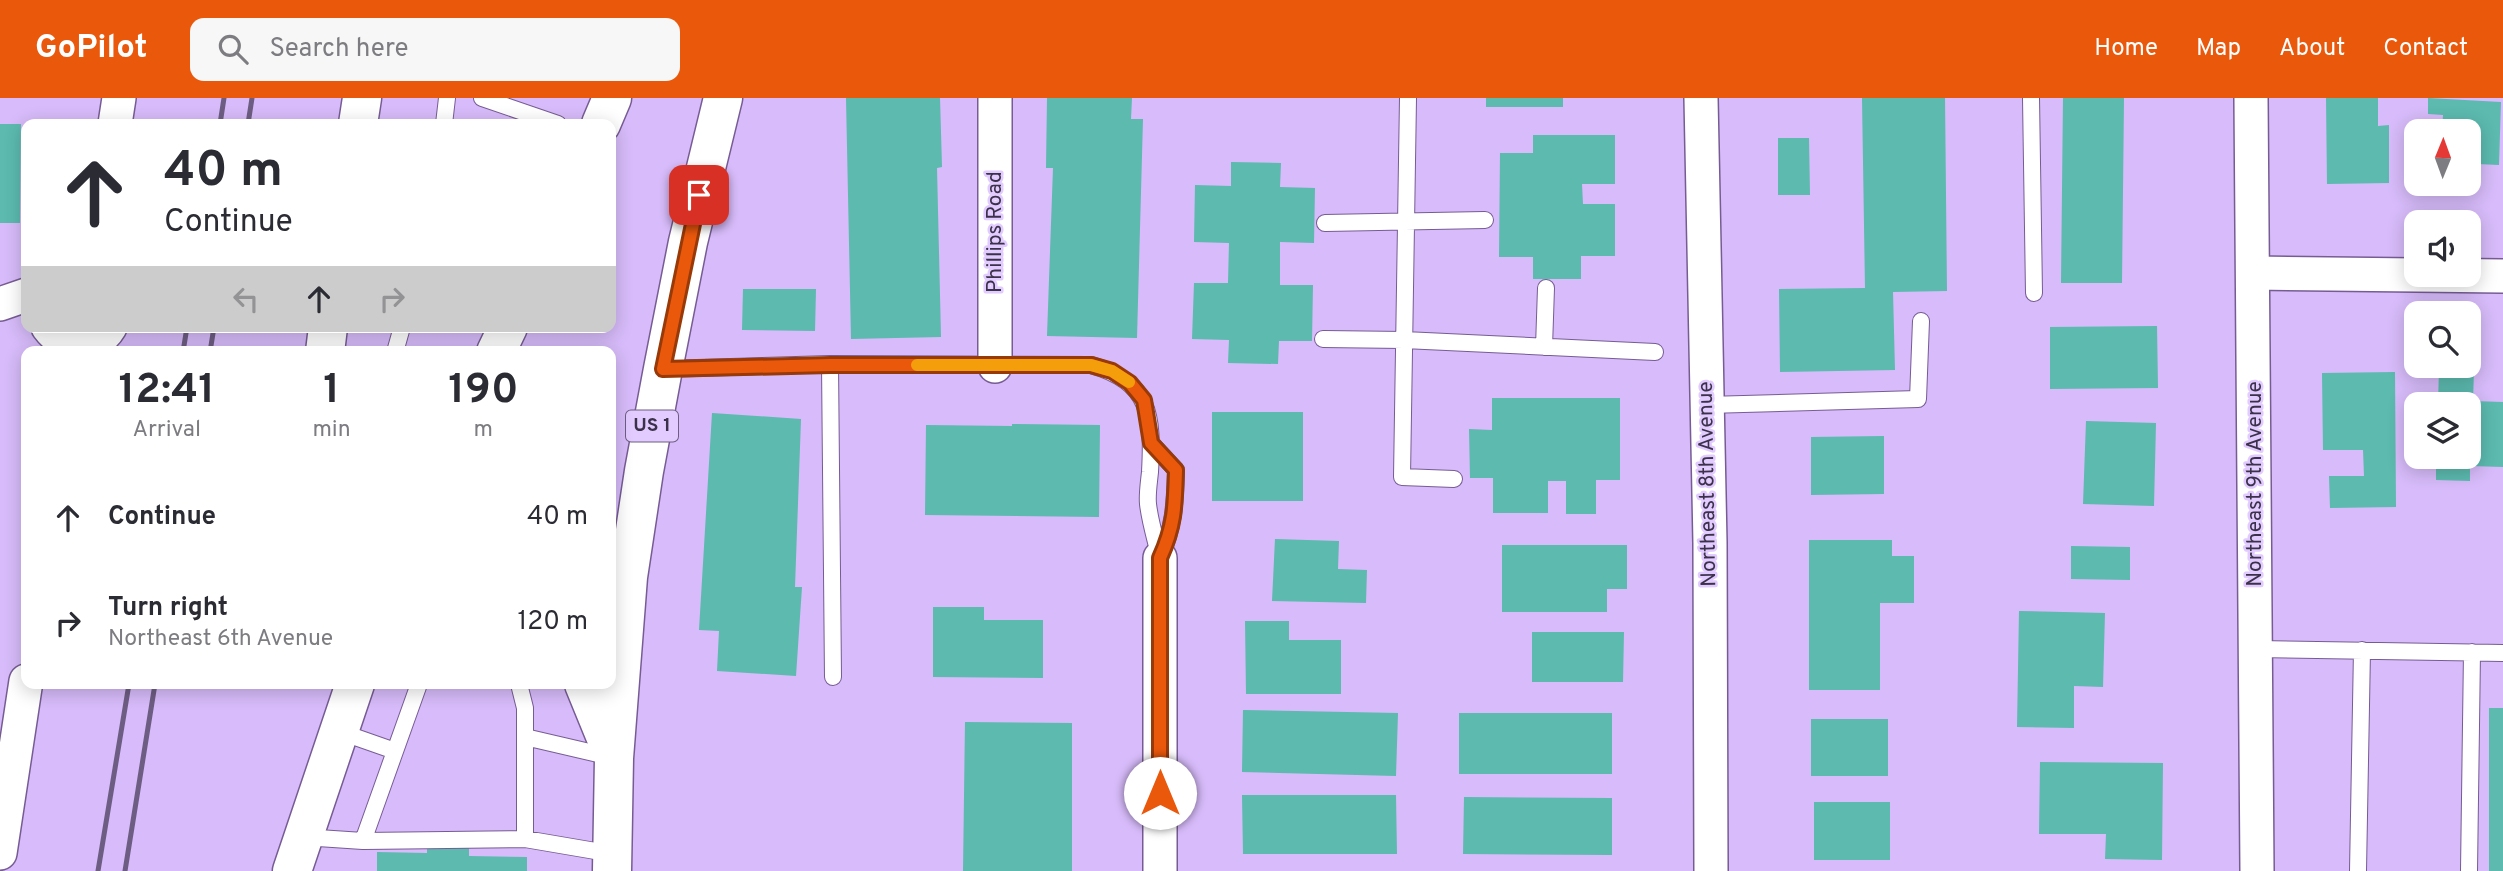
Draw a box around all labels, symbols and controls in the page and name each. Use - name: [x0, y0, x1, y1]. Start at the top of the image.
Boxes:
- search box: [190, 18, 680, 81]
- text: GoPilot: [35, 28, 148, 70]
- icon: search: [214, 30, 252, 68]
- text: Search here: [270, 33, 408, 66]
- text: Home: [2094, 34, 2158, 64]
- text: Map: [2196, 34, 2241, 64]
- text: About: [2279, 34, 2345, 64]
- text: Contact: [2383, 34, 2468, 64]
- north arrow: [2404, 119, 2482, 196]
- map controls: [2404, 119, 2481, 469]
- text: 40 m: [164, 142, 283, 204]
- icon: ahead: [49, 147, 140, 238]
- pin: [669, 165, 729, 225]
- street label: Phillips Road: [982, 171, 1009, 293]
- icon: arrive: [680, 176, 718, 214]
- text: Continue: [164, 203, 293, 243]
- button: sound: [2404, 210, 2481, 287]
- icon: left: [227, 280, 265, 318]
- icon: ahead: [300, 280, 338, 318]
- icon: right: [373, 280, 411, 318]
- button: search: [2404, 301, 2481, 378]
- text: 12:41: [118, 365, 215, 418]
- text: 1: [323, 365, 340, 418]
- text: 190: [448, 365, 519, 418]
- street label: Northeast 8th Avenue: [1693, 381, 1723, 587]
- street label: Northeast 9th Avenue: [2242, 381, 2269, 587]
- button: layers: [2404, 392, 2481, 469]
- road number: US 1: [626, 410, 678, 442]
- text: Arrival: [132, 416, 201, 445]
- text: min: [312, 416, 351, 445]
- text: m: [474, 416, 493, 445]
- icon: ahead: [49, 499, 87, 537]
- text: Continue: [108, 501, 216, 534]
- text: 40 m: [527, 501, 588, 534]
- text: Turn right: [108, 592, 228, 625]
- icon: right: [49, 604, 87, 642]
- text: 120 m: [518, 606, 588, 639]
- text: Northeast 6th Avenue: [108, 625, 333, 654]
- position arrow: [1123, 756, 1197, 830]

